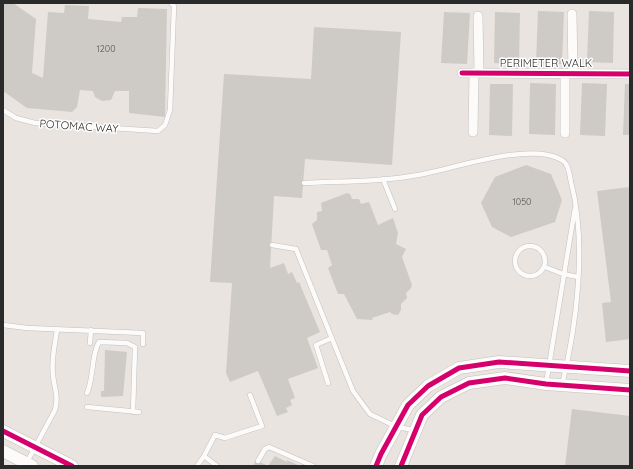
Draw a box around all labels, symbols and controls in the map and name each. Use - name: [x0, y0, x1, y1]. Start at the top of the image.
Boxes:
- house number: 1200: [96, 43, 116, 54]
- street label: PERIMETER WALK: [500, 56, 592, 70]
- street label: POTOMAC WAY: [39, 116, 119, 136]
- house number: 1050: [513, 196, 531, 207]

